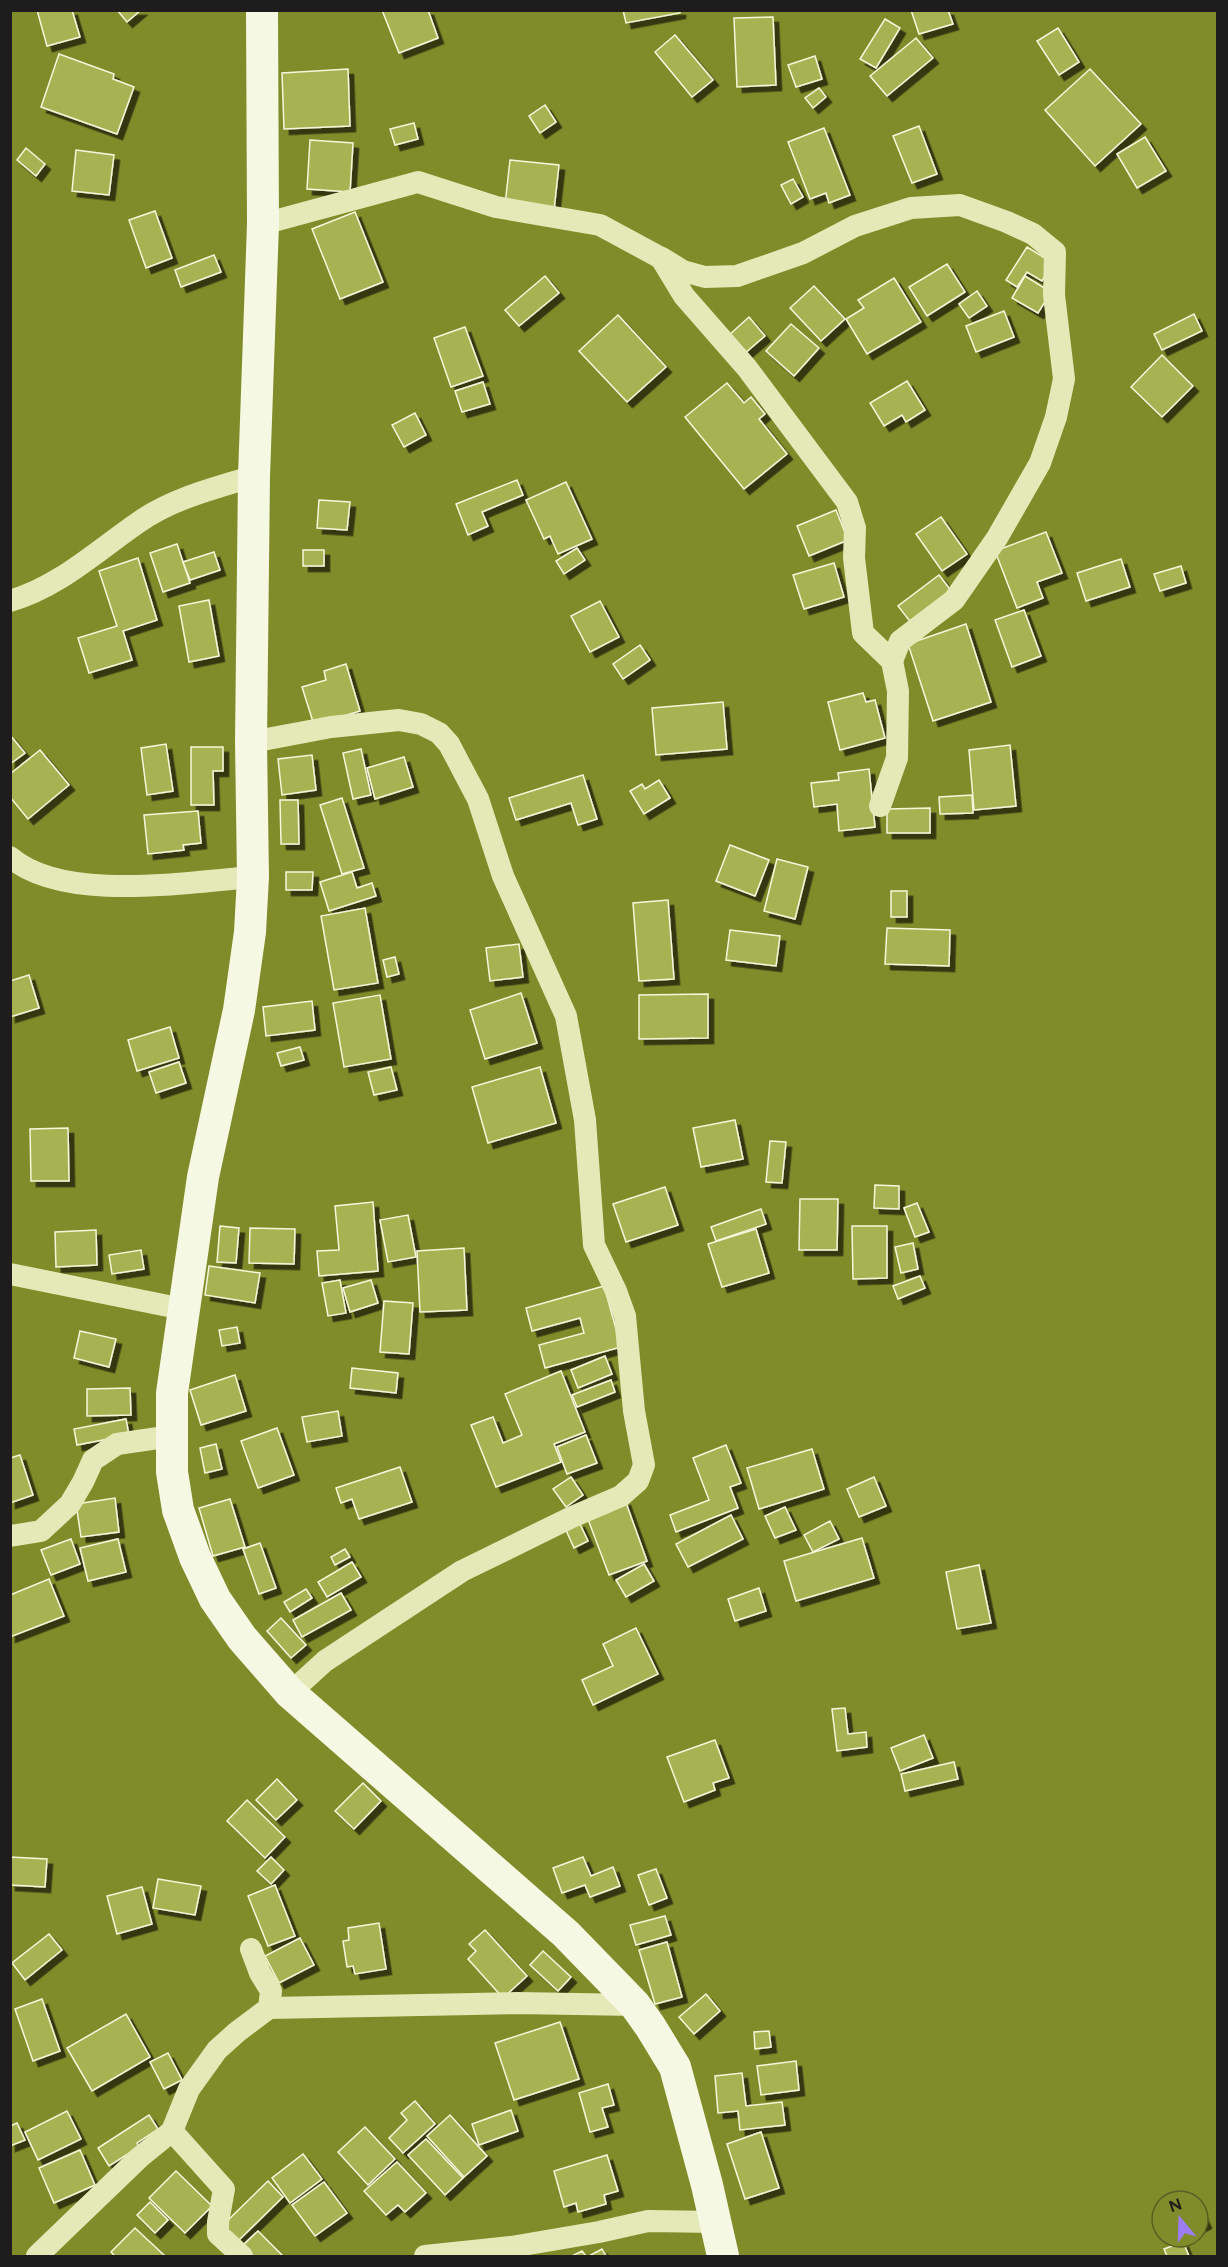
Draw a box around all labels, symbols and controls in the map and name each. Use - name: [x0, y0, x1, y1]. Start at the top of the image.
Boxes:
- north arrow: [1150, 2189, 1210, 2249]
- text: N: [1166, 2194, 1184, 2216]

